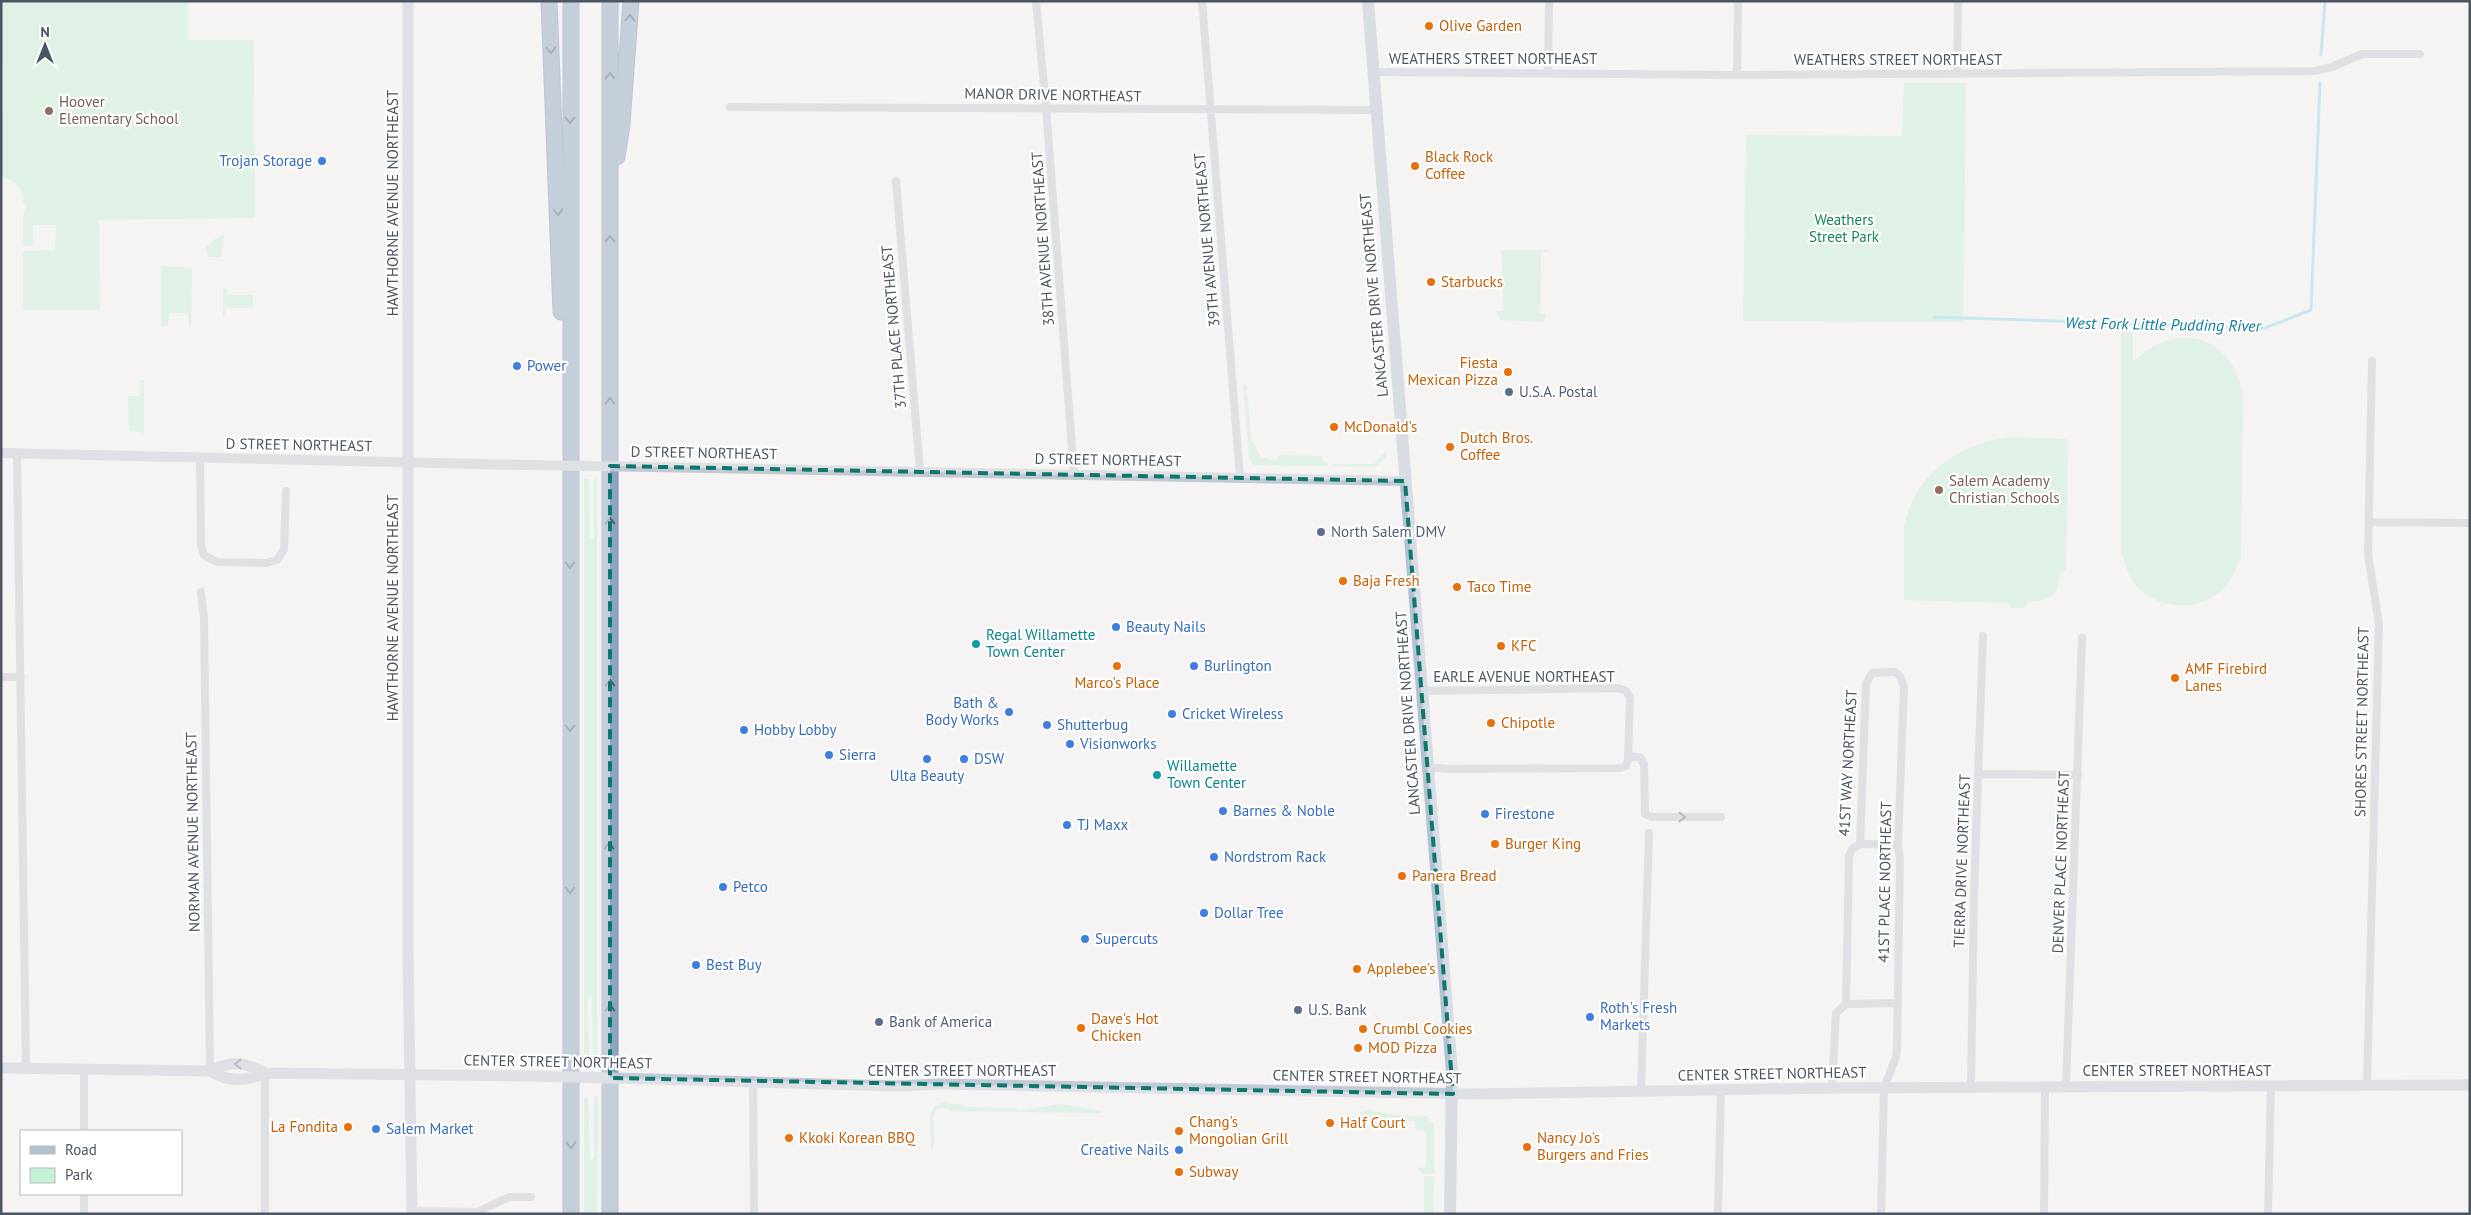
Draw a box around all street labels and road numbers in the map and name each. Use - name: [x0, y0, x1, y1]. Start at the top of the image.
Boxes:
- street label: WEATHERS STREET NORTHEAST: [1389, 49, 1598, 68]
- street label: WEATHERS STREET NORTHEAST: [1794, 50, 2003, 69]
- street label: MANOR DRIVE NORTHEAST: [964, 83, 1143, 106]
- street label: HAWTHORNE AVENUE NORTHEAST: [383, 89, 402, 316]
- street label: 38TH AVENUE NORTHEAST: [1027, 151, 1058, 327]
- street label: 39TH AVENUE NORTHEAST: [1189, 152, 1224, 328]
- street label: LANCASTER DRIVE NORTHEAST: [1355, 192, 1392, 398]
- street label: 37TH PLACE NORTHEAST: [877, 244, 910, 410]
- street label: D STREET NORTHEAST: [225, 434, 373, 455]
- street label: D STREET NORTHEAST: [630, 442, 778, 463]
- street label: D STREET NORTHEAST: [1034, 449, 1182, 470]
- street label: HAWTHORNE AVENUE NORTHEAST: [383, 494, 402, 721]
- street label: LANCASTER DRIVE NORTHEAST: [1391, 610, 1424, 816]
- street label: SHORES STREET NORTHEAST: [2350, 626, 2373, 817]
- street label: EARLE AVENUE NORTHEAST: [1433, 667, 1615, 686]
- street label: 41ST WAY NORTHEAST: [1834, 688, 1861, 837]
- street label: NORMAN AVENUE NORTHEAST: [181, 731, 204, 932]
- street label: DENVER PLACE NORTHEAST: [2048, 770, 2073, 954]
- street label: TIERRA DRIVE NORTHEAST: [1949, 773, 1974, 948]
- street label: 41ST PLACE NORTHEAST: [1874, 801, 1895, 963]
- street label: CENTER STREET NORTHEAST: [463, 1050, 653, 1073]
- street label: CENTER STREET NORTHEAST: [868, 1061, 1057, 1080]
- street label: CENTER STREET NORTHEAST: [2083, 1061, 2272, 1080]
- street label: CENTER STREET NORTHEAST: [1677, 1062, 1867, 1085]
- street label: CENTER STREET NORTHEAST: [1272, 1065, 1462, 1088]

